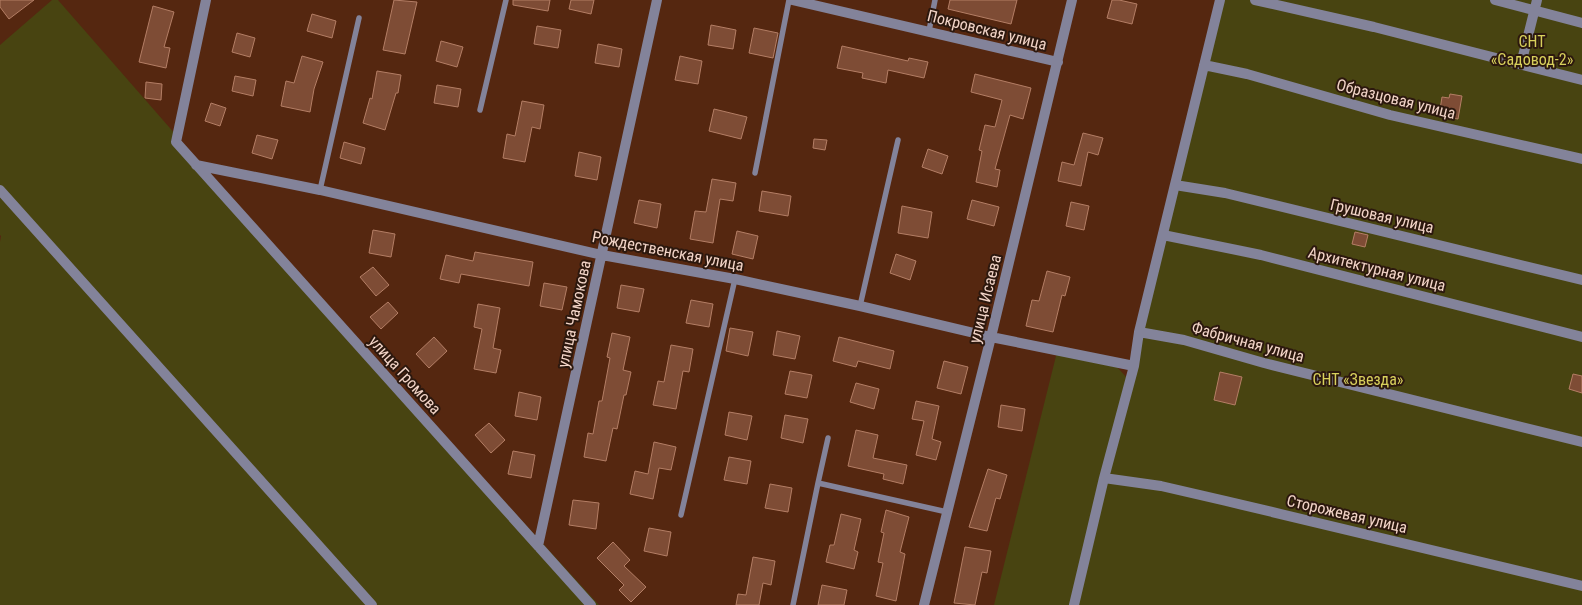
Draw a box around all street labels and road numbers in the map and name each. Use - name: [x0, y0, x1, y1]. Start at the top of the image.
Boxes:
- street label: Покровская улица: [925, 6, 1049, 54]
- street label: Образцовая улица: [1334, 75, 1458, 123]
- street label: Грушовая улица: [1328, 195, 1436, 237]
- street label: Рождественская улица: [591, 227, 745, 275]
- street label: Архитектурная улица: [1306, 243, 1448, 295]
- street label: улица Исаева: [965, 253, 1005, 345]
- street label: улица Чамокова: [553, 259, 595, 369]
- street label: Фабричная улица: [1190, 318, 1306, 366]
- street label: улица Громова: [365, 332, 445, 418]
- street label: Сторожевая улица: [1285, 491, 1409, 537]

